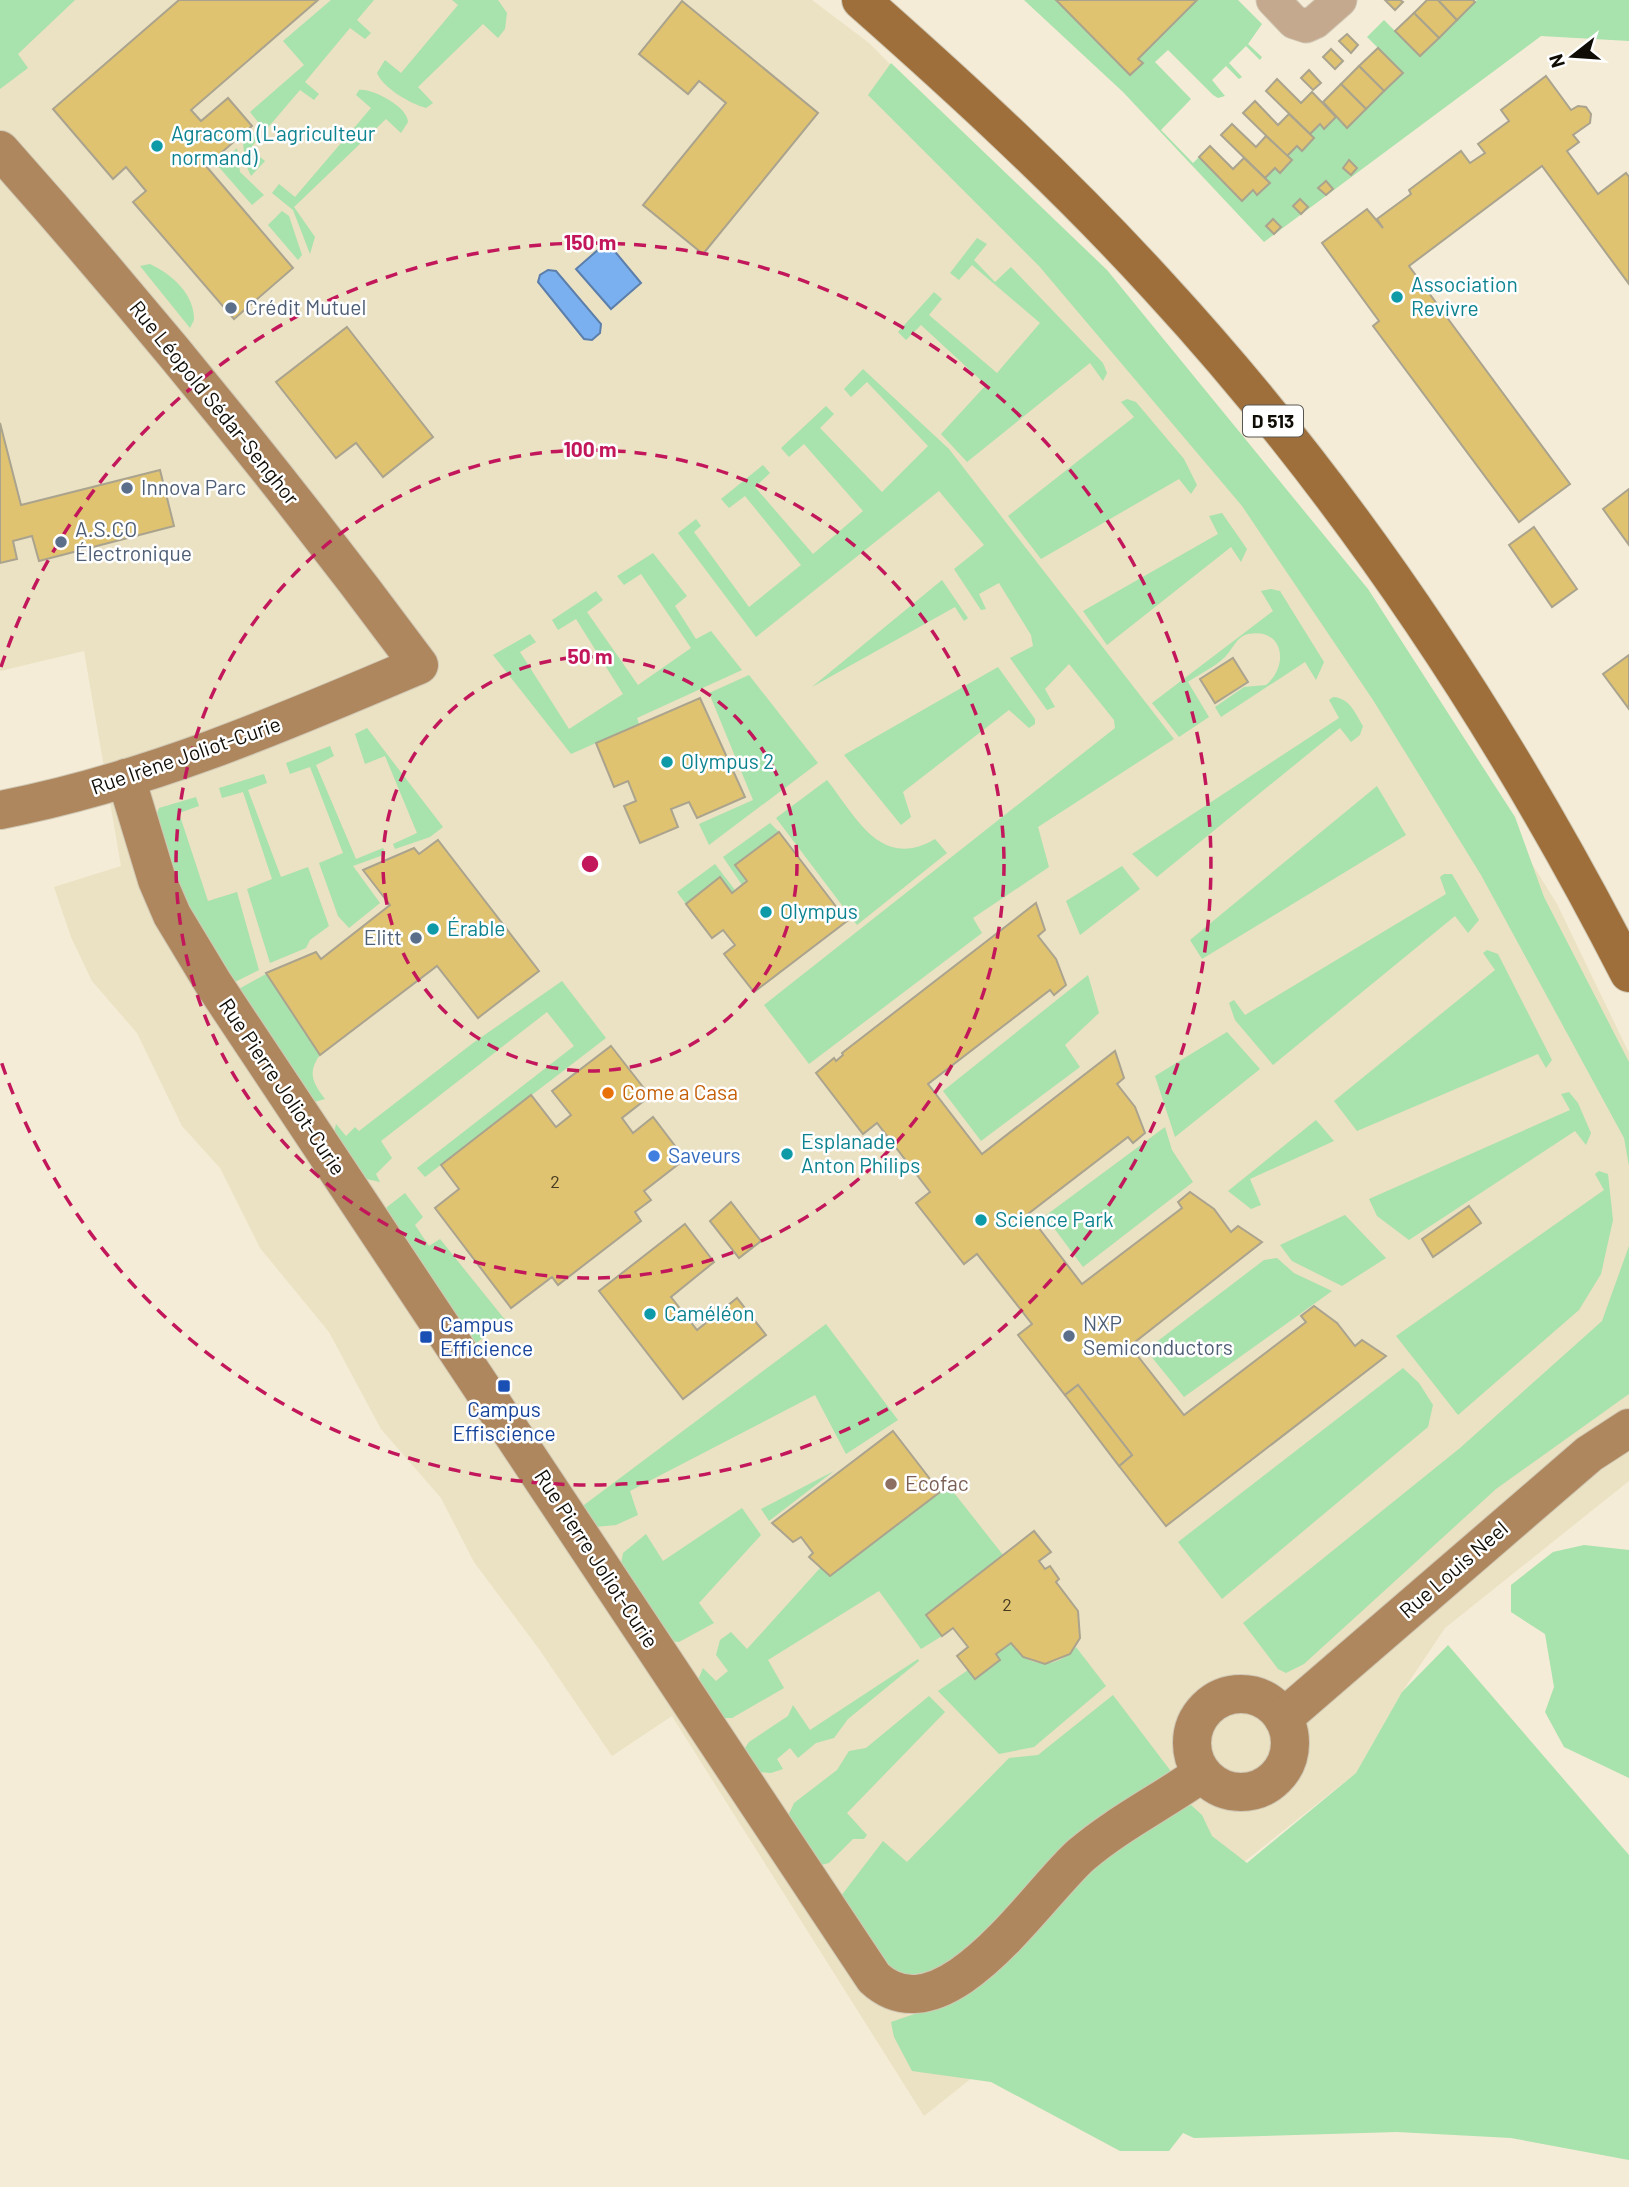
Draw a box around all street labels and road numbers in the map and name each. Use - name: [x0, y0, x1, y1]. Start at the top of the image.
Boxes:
- street label: Rue Léopold Sédar-Senghor: [125, 295, 305, 509]
- road number: D 513: [1243, 406, 1303, 436]
- street label: Rue Irène Joliot-Curie: [87, 710, 284, 799]
- street label: Rue Pierre Joliot-Curie: [215, 993, 352, 1179]
- street label: Rue Pierre Joliot-Curie: [530, 1464, 664, 1652]
- street label: Rue Louis Neel: [1394, 1515, 1512, 1623]

